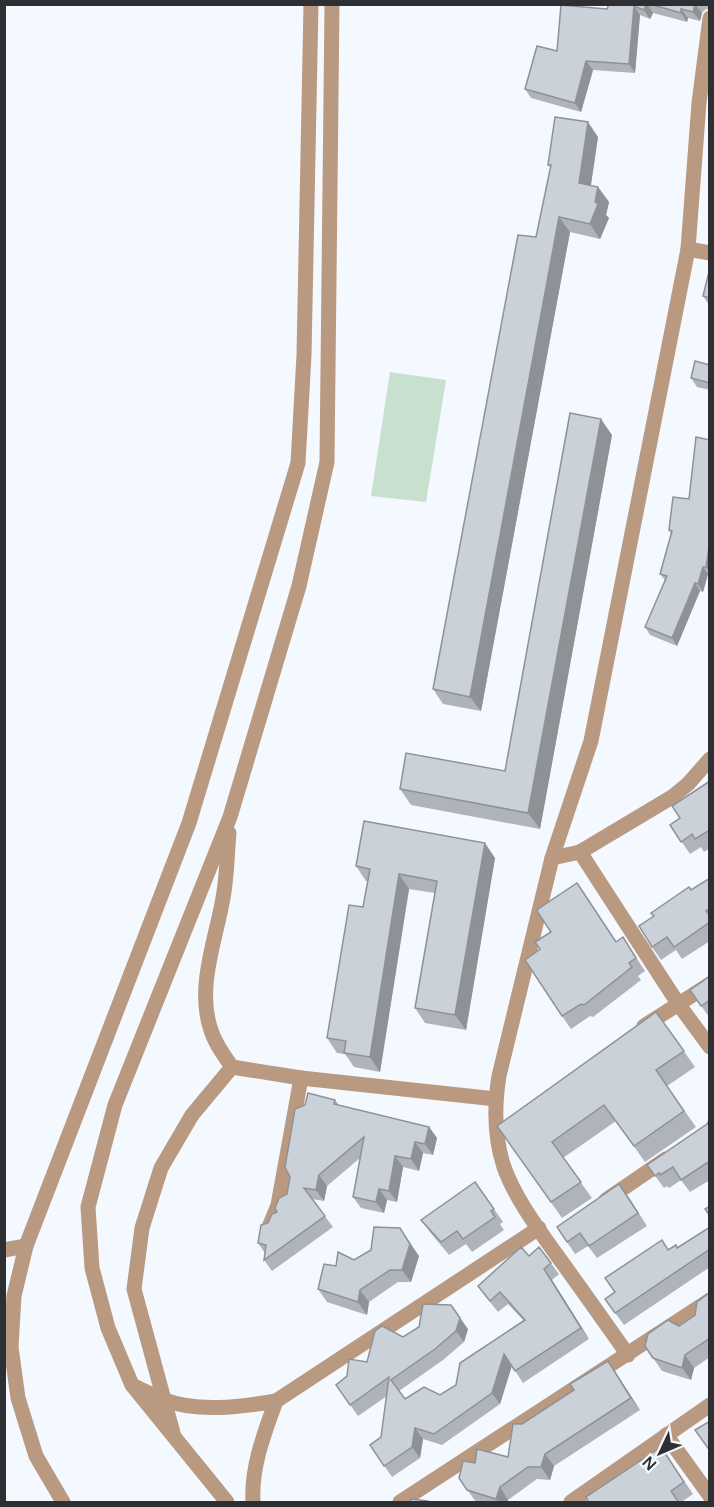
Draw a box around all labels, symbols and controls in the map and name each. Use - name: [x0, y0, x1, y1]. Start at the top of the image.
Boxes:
- north arrow: [630, 1423, 690, 1483]
- text: N: [637, 1452, 661, 1475]

